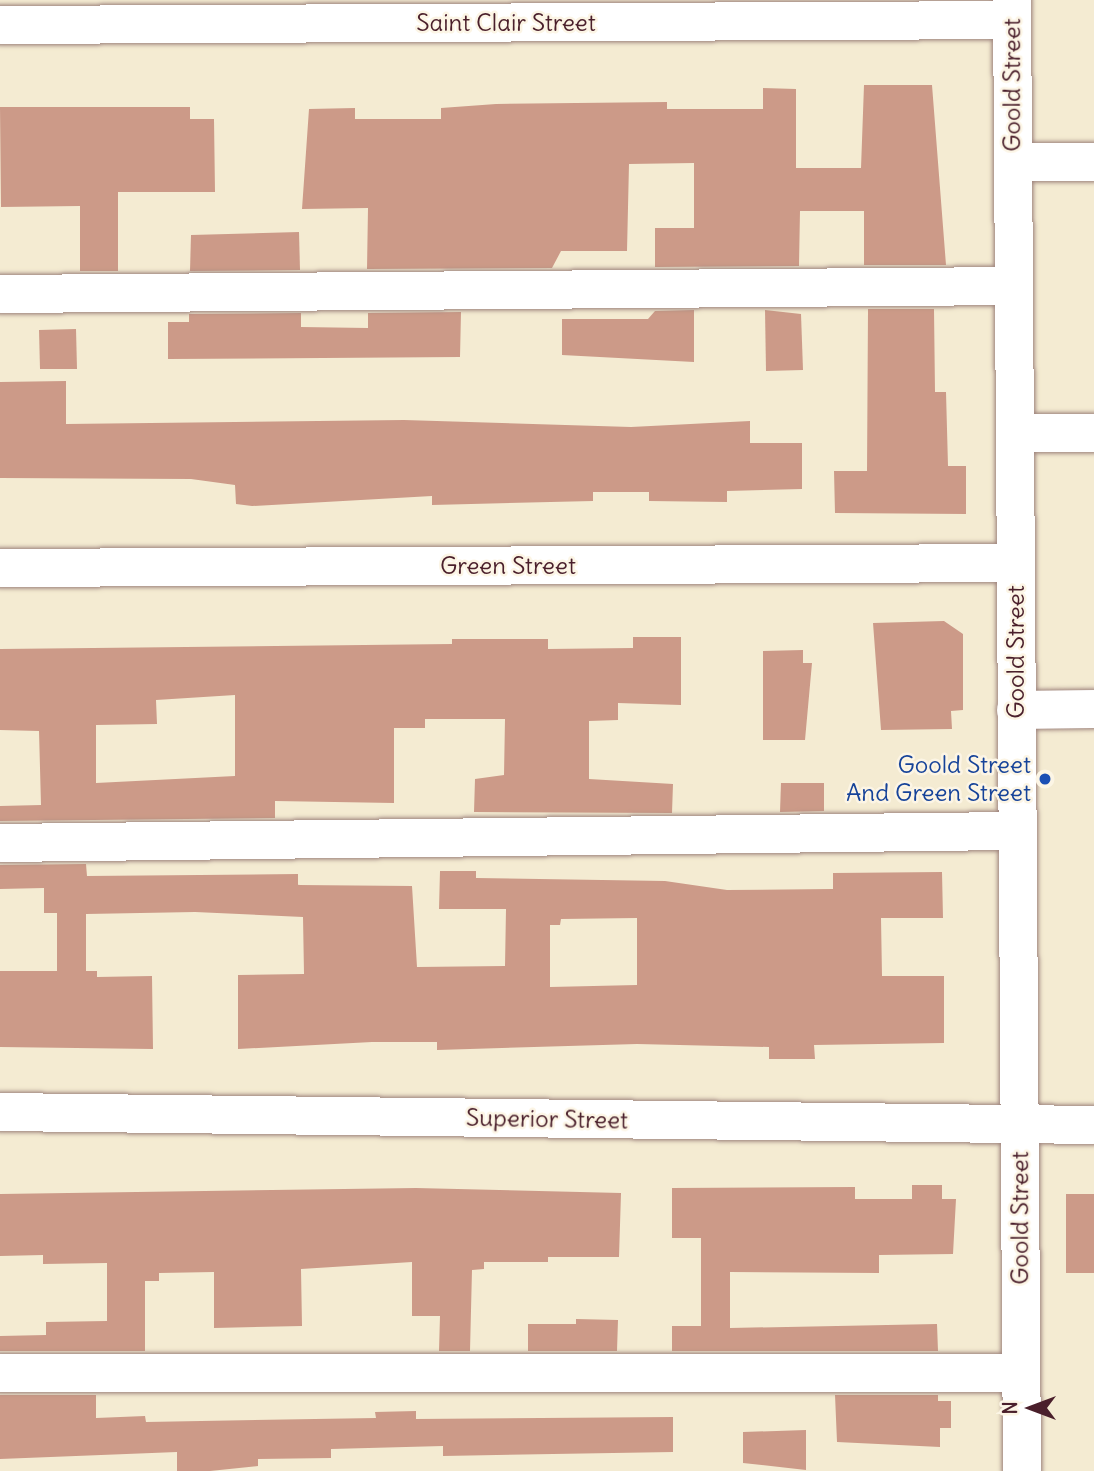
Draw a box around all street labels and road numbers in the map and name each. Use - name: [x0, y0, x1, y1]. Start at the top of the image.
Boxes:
- street label: Saint Clair Street: [416, 9, 596, 37]
- street label: Goold Street: [998, 18, 1026, 152]
- street label: Green Street: [440, 552, 576, 580]
- street label: Goold Street: [1002, 585, 1030, 719]
- street label: Superior Street: [466, 1103, 628, 1135]
- street label: Goold Street: [1006, 1151, 1034, 1285]

